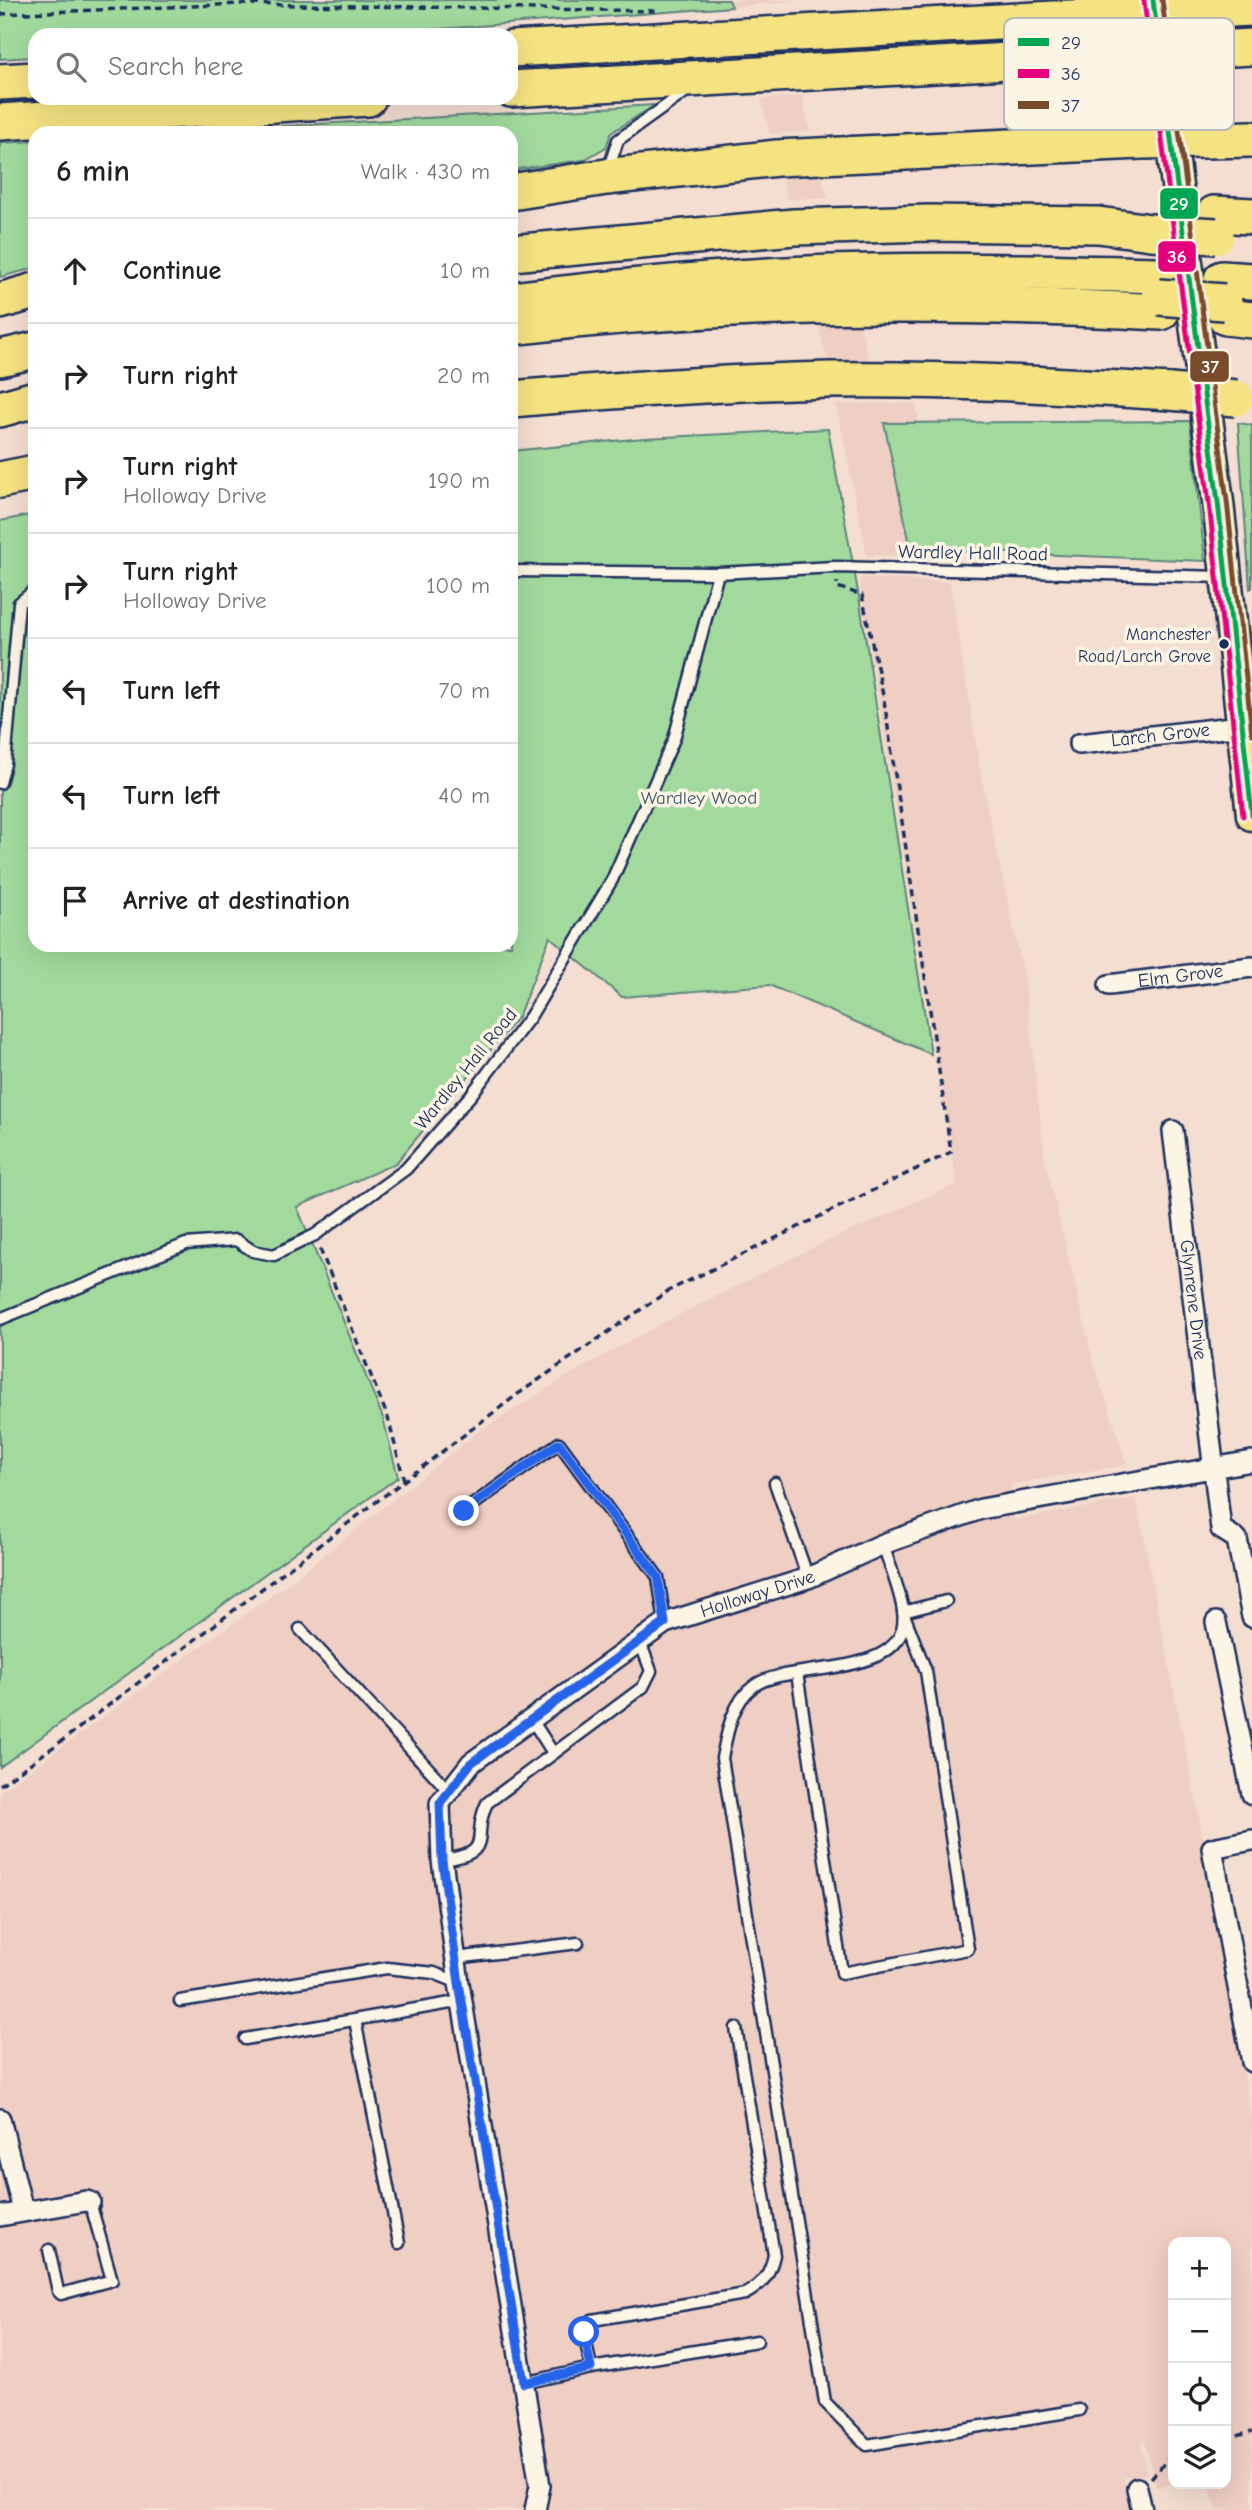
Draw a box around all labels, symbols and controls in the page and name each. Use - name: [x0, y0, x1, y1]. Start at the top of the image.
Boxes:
- legend: [1004, 18, 1234, 130]
- search box: [28, 28, 518, 105]
- text: 29: [1061, 32, 1081, 54]
- icon: search: [52, 48, 90, 86]
- text: Search here: [108, 52, 243, 82]
- text: 36: [1061, 63, 1081, 85]
- text: 37: [1061, 95, 1080, 117]
- text: 6 min: [56, 154, 130, 189]
- text: Walk · 430 m: [361, 158, 490, 185]
- line badge: 29: [1159, 187, 1199, 220]
- text: 29: [1169, 193, 1189, 215]
- line badge: 36: [1157, 240, 1197, 273]
- text: 36: [1167, 246, 1187, 268]
- icon: ahead: [56, 252, 94, 290]
- text: Continue: [123, 256, 221, 286]
- text: 10 m: [440, 257, 490, 284]
- line badge: 37: [1189, 350, 1230, 383]
- text: 37: [1201, 356, 1219, 378]
- icon: right: [56, 357, 94, 395]
- text: Turn right: [123, 361, 237, 391]
- text: 20 m: [437, 362, 490, 389]
- text: Turn right: [123, 452, 237, 482]
- icon: right: [56, 462, 94, 500]
- text: 190 m: [428, 467, 490, 494]
- text: Holloway Drive: [123, 482, 267, 509]
- street label: Wardley Hall Road: [898, 541, 1048, 565]
- text: Turn right: [123, 557, 237, 587]
- icon: right: [56, 567, 94, 605]
- text: 100 m: [426, 572, 490, 599]
- text: Holloway Drive: [123, 587, 267, 614]
- place label: Manchester Road/Larch Grove: [1078, 625, 1211, 666]
- marker: Manchester Road/Larch Grove: [1217, 637, 1231, 651]
- icon: left: [56, 672, 94, 710]
- text: Turn left: [123, 676, 220, 706]
- text: 70 m: [438, 677, 490, 704]
- street label: Larch Grove: [1110, 719, 1211, 751]
- icon: left: [56, 777, 94, 815]
- text: Turn left: [123, 781, 220, 811]
- text: 40 m: [438, 782, 490, 809]
- park label: Wardley Wood: [641, 787, 757, 809]
- icon: arrive: [56, 882, 94, 920]
- text: Arrive at destination: [123, 886, 350, 916]
- street label: Elm Grove: [1137, 960, 1224, 992]
- street label: Wardley Hall Road: [410, 1004, 522, 1134]
- street label: Glynrene Drive: [1175, 1238, 1212, 1361]
- route end: [448, 1495, 479, 1526]
- street label: Holloway Drive: [698, 1565, 818, 1622]
- map controls: [1168, 2237, 1231, 2489]
- button: +: [1168, 2237, 1231, 2300]
- button: −: [1168, 2300, 1231, 2363]
- route start: [568, 2316, 599, 2347]
- button: locate: [1168, 2363, 1231, 2426]
- button: layers: [1168, 2426, 1231, 2489]

